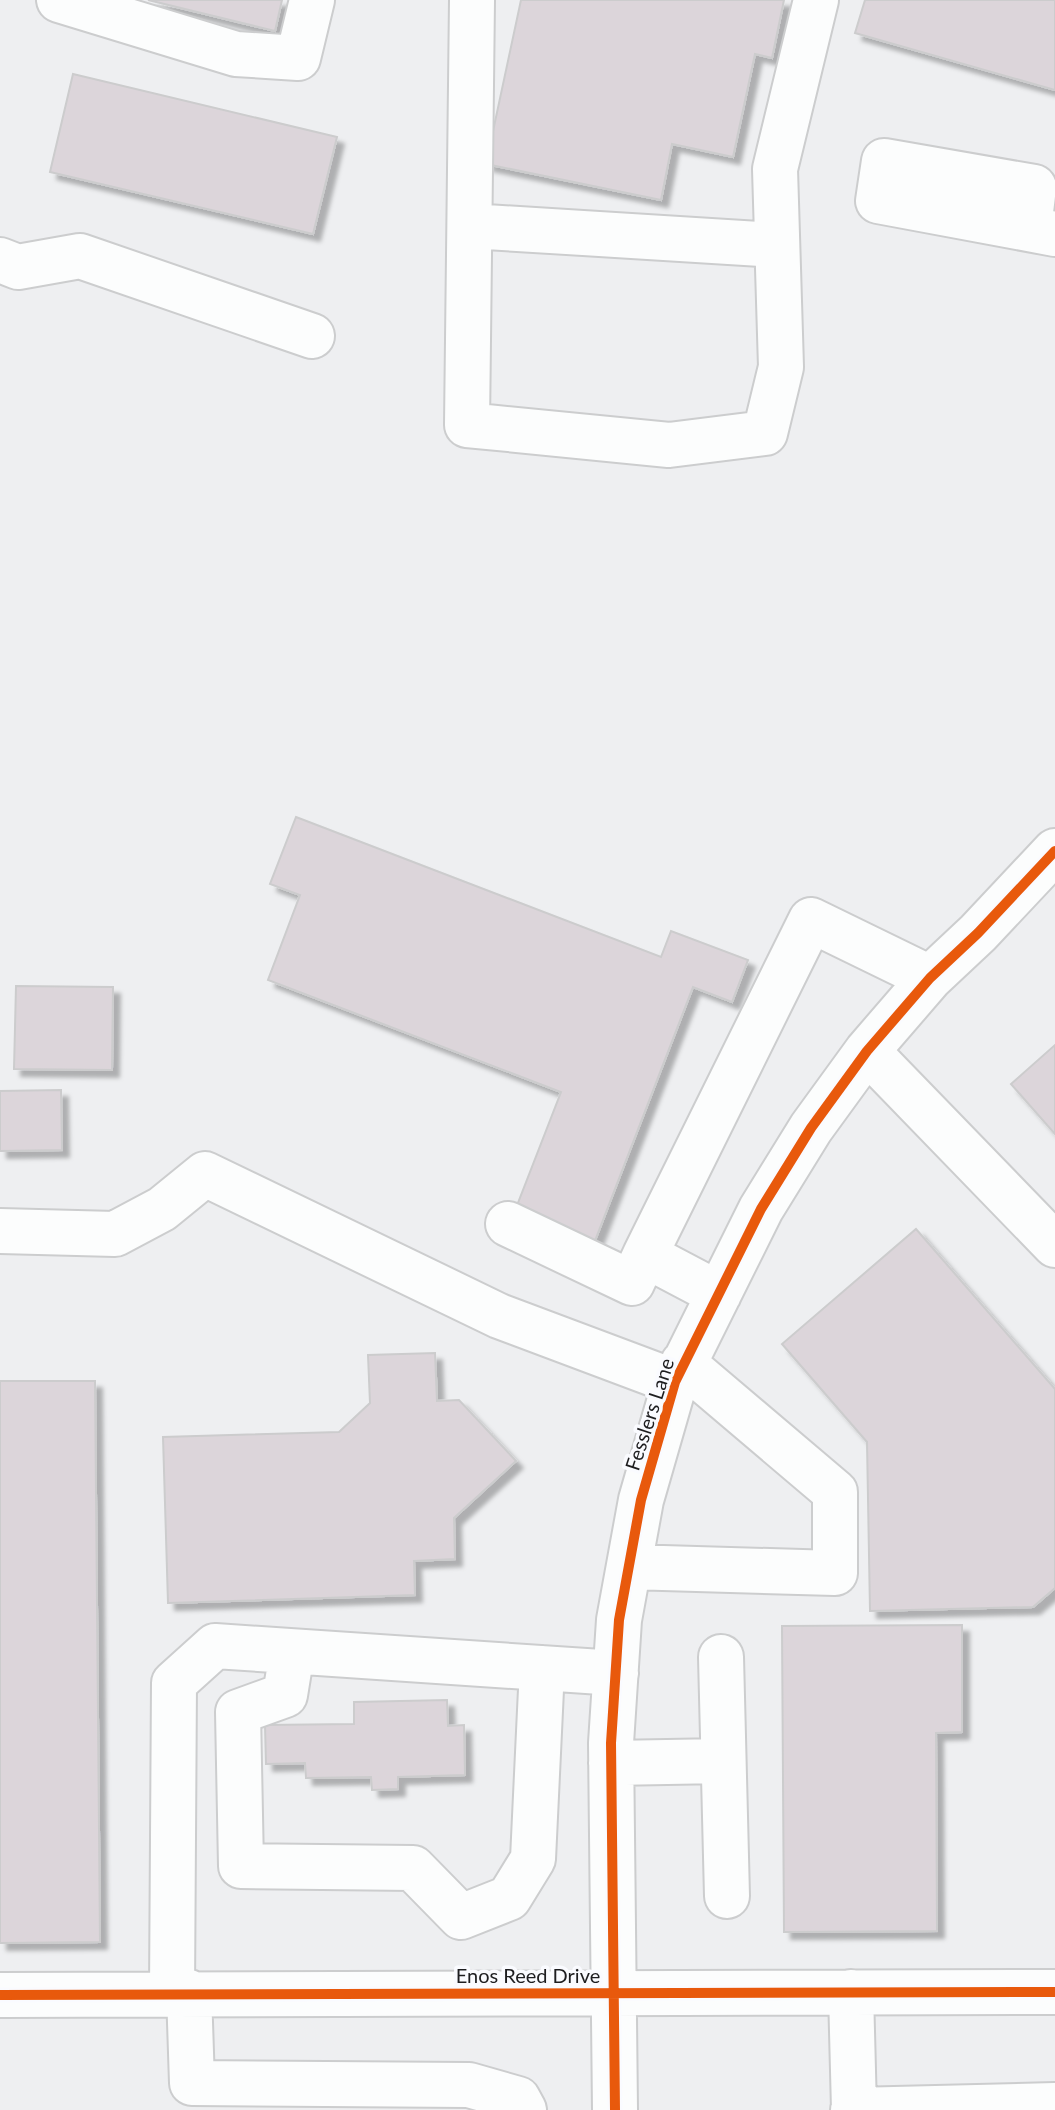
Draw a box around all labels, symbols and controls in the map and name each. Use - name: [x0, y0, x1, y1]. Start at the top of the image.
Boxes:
- street label: Fesslers Lane: [620, 1355, 678, 1473]
- street label: Enos Reed Drive: [456, 1963, 600, 1987]

